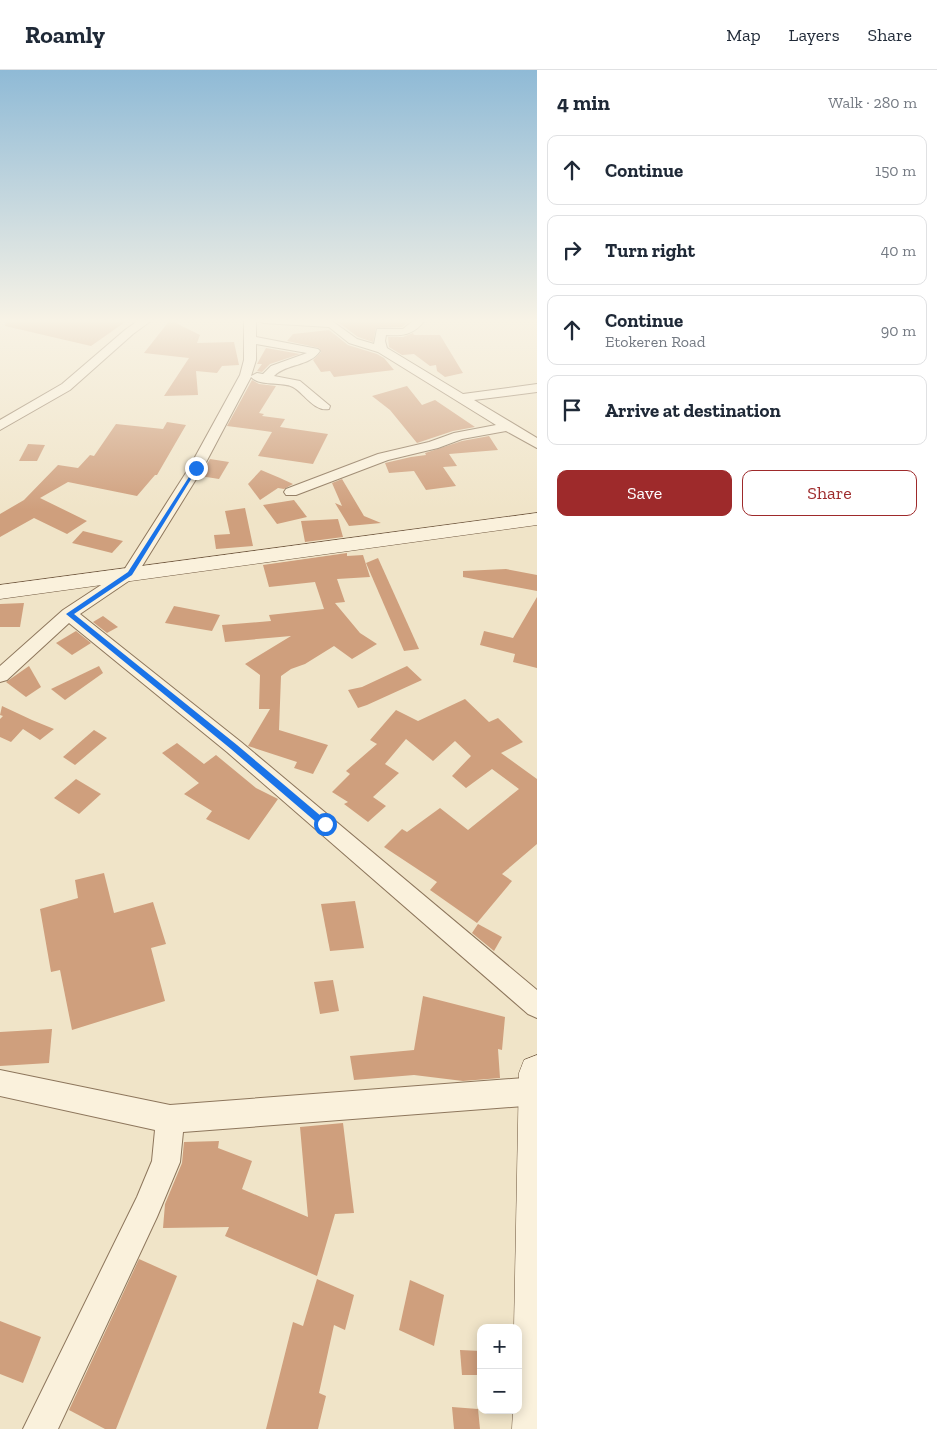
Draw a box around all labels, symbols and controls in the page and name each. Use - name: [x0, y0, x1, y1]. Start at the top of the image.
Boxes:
- text: Roamly: [25, 20, 105, 49]
- text: Map: [726, 24, 761, 46]
- text: Layers: [789, 24, 840, 46]
- text: Share: [868, 24, 912, 46]
- text: 4 min: [557, 90, 610, 115]
- text: Walk · 280 m: [828, 93, 917, 112]
- icon: ahead: [558, 156, 586, 184]
- text: Continue: [605, 159, 683, 182]
- text: 150 m: [875, 161, 916, 180]
- icon: right: [558, 236, 586, 264]
- text: Turn right: [605, 239, 695, 262]
- text: 40 m: [881, 241, 916, 260]
- text: Continue: [605, 309, 683, 332]
- icon: ahead: [558, 316, 586, 344]
- text: 90 m: [881, 321, 916, 340]
- text: Etokeren Road: [605, 332, 706, 351]
- icon: arrive: [558, 396, 586, 424]
- text: Arrive at destination: [605, 399, 781, 422]
- route end: [185, 457, 208, 480]
- button: Save: [557, 470, 732, 516]
- button: Share: [742, 470, 917, 516]
- route start: [314, 813, 337, 836]
- map controls: [477, 1324, 522, 1414]
- button: +: [477, 1324, 522, 1369]
- button: −: [477, 1369, 522, 1414]

